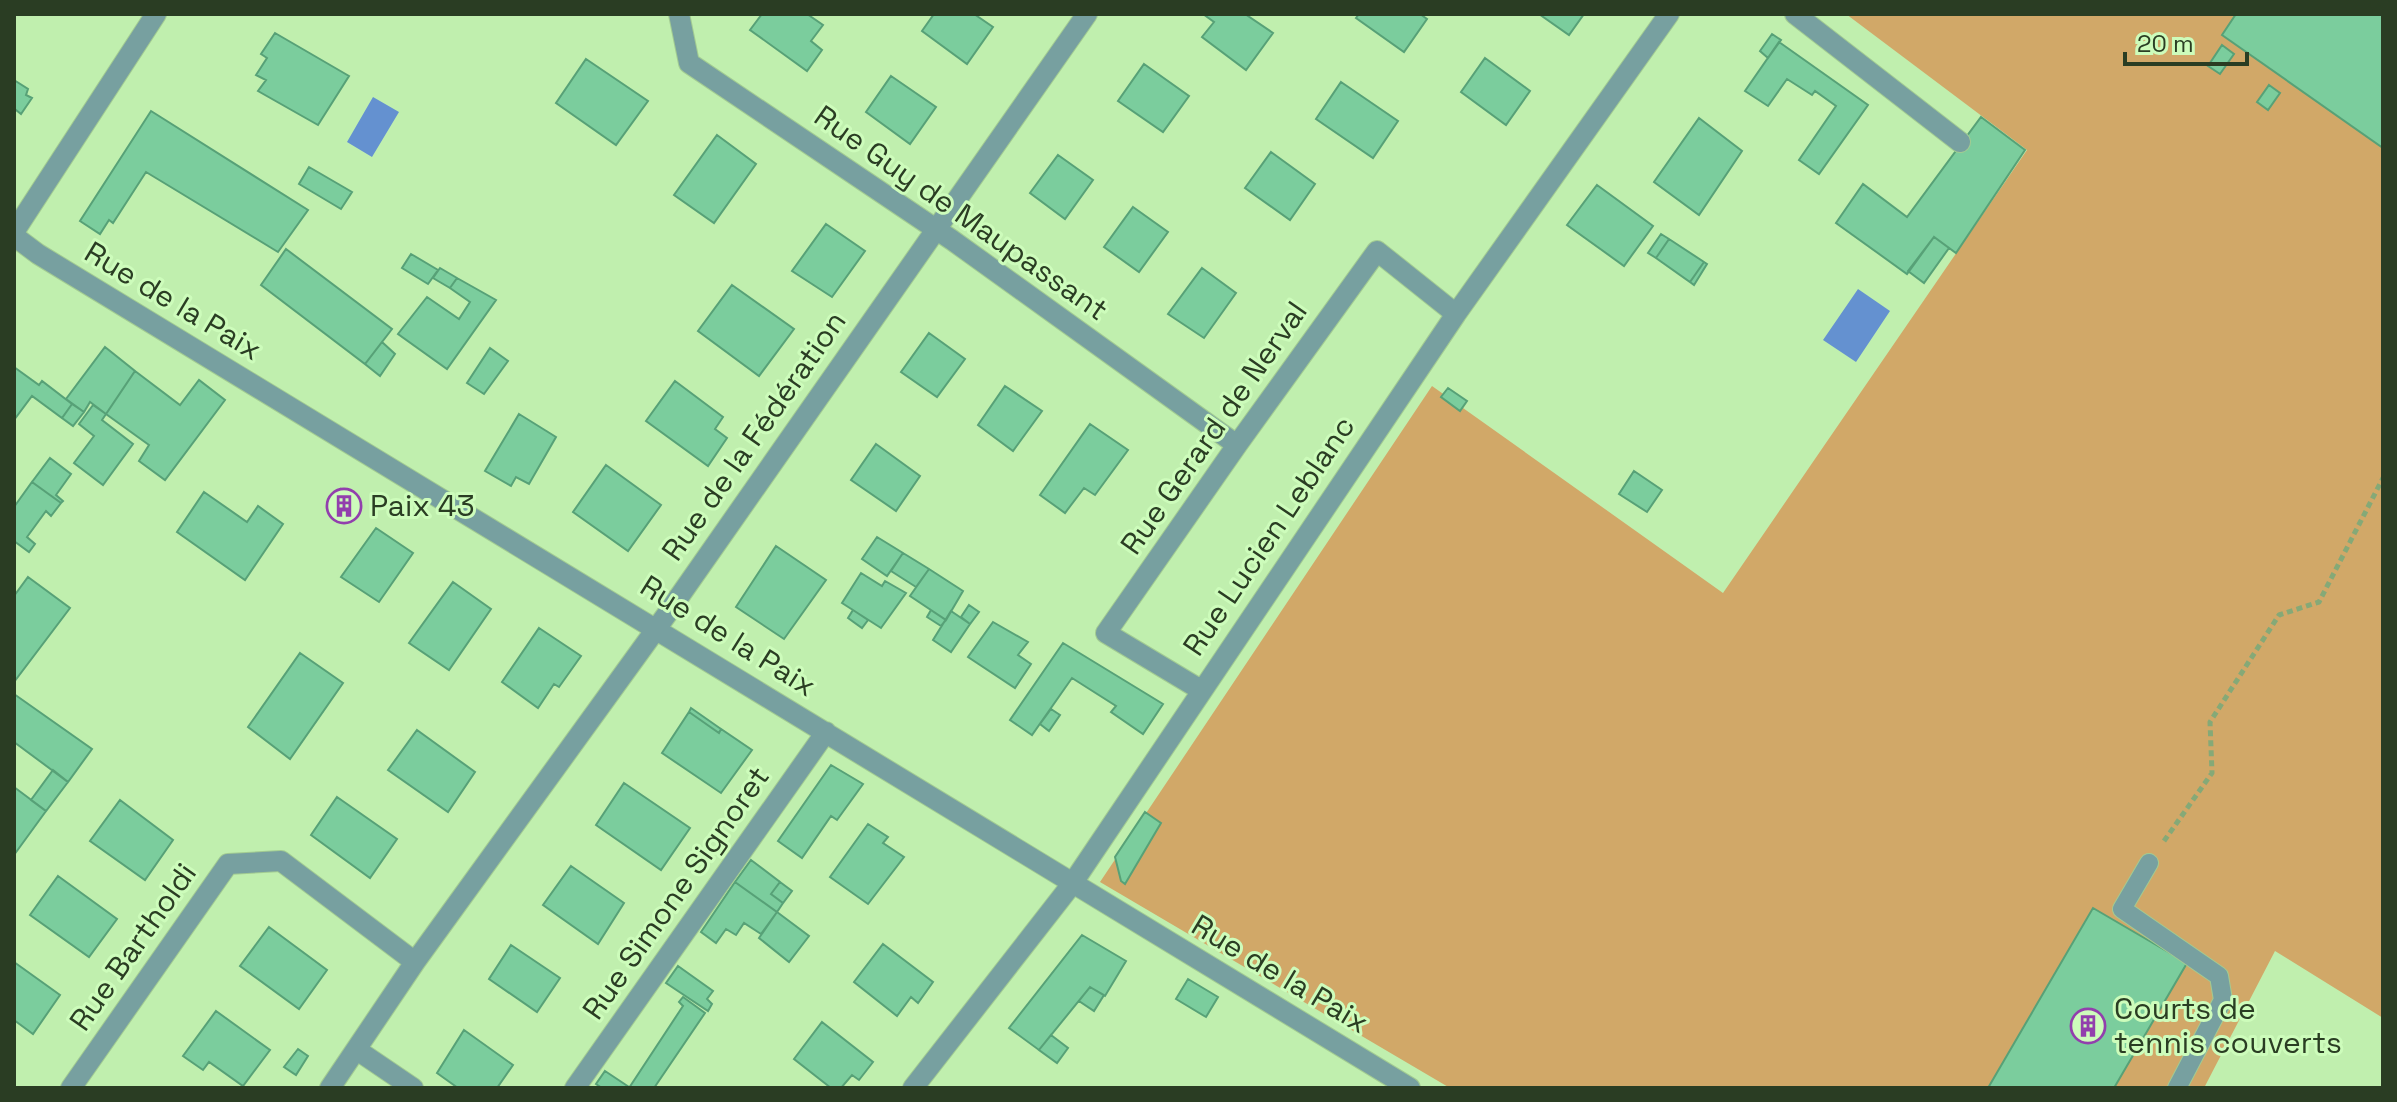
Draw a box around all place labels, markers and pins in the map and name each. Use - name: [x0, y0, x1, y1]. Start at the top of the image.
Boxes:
- place label: Paix 43: [370, 486, 475, 525]
- building icon: Paix 43: [325, 487, 363, 525]
- place label: Courts de tennis couverts: [2114, 989, 2342, 1062]
- building icon: Courts de tennis couverts: [2069, 1007, 2107, 1045]

